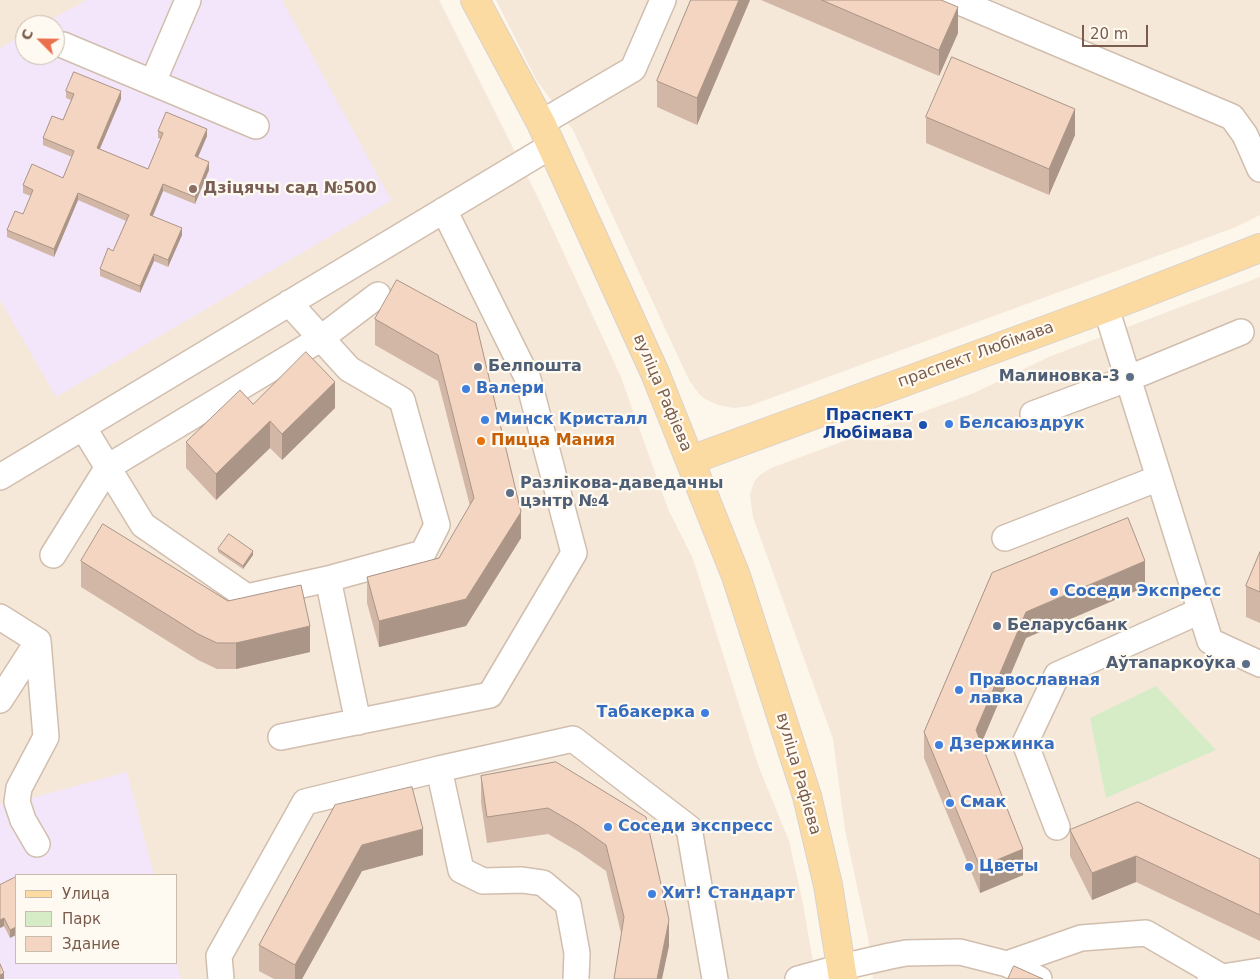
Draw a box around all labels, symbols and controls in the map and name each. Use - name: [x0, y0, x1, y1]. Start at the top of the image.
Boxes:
- north arrow: [15, 15, 65, 65]
- scale bar: [1085, 15, 1151, 47]
- text: 20 m: [1090, 25, 1128, 43]
- text: С: [18, 27, 36, 42]
- place label: Дзіцячы сад №500: [203, 179, 377, 199]
- marker: Дзіцячы сад №500: [187, 183, 199, 195]
- street label: праспект Любімава: [895, 318, 1057, 392]
- street label: вуліца Рафіева: [629, 331, 695, 455]
- place label: Белпошта: [488, 357, 582, 377]
- marker: Белпошта: [472, 361, 484, 373]
- place label: Малиновка-3: [999, 367, 1120, 387]
- marker: Малиновка-3: [1124, 371, 1136, 383]
- place label: Валери: [476, 379, 544, 399]
- marker: Валери: [460, 383, 472, 395]
- place label: Праспект Любімава: [823, 406, 913, 444]
- place label: Минск Кристалл: [495, 410, 648, 430]
- marker: Минск Кристалл: [479, 414, 491, 426]
- place label: Белсаюздрук: [959, 414, 1085, 434]
- marker: Белсаюздрук: [943, 418, 955, 430]
- marker: Праспект Любімава: [917, 419, 929, 431]
- place label: Пицца Мания: [491, 431, 615, 451]
- marker: Пицца Мания: [475, 435, 487, 447]
- place label: Разлікова-даведачны цэнтр №4: [520, 474, 723, 512]
- marker: Разлікова-даведачны цэнтр №4: [504, 487, 516, 499]
- place label: Соседи Экспресс: [1064, 582, 1221, 602]
- marker: Соседи Экспресс: [1048, 586, 1060, 598]
- place label: Беларусбанк: [1007, 616, 1128, 636]
- marker: Беларусбанк: [991, 620, 1003, 632]
- place label: Аўтапаркоўка: [1106, 654, 1236, 674]
- marker: Аўтапаркоўка: [1240, 658, 1252, 670]
- place label: Православная лавка: [969, 671, 1100, 709]
- marker: Православная лавка: [953, 684, 965, 696]
- place label: Табакерка: [596, 703, 695, 723]
- marker: Табакерка: [699, 707, 711, 719]
- street label: вуліца Рафіева: [771, 711, 825, 837]
- place label: Дзержинка: [949, 735, 1055, 755]
- marker: Дзержинка: [933, 739, 945, 751]
- place label: Смак: [960, 793, 1006, 813]
- marker: Смак: [944, 797, 956, 809]
- place label: Соседи экспресс: [618, 817, 773, 837]
- marker: Соседи экспресс: [602, 821, 614, 833]
- place label: Цветы: [979, 857, 1039, 877]
- marker: Цветы: [963, 861, 975, 873]
- legend: [15, 874, 178, 964]
- place label: Хит! Стандарт: [662, 884, 795, 904]
- text: Улица: [62, 885, 110, 903]
- marker: Хит! Стандарт: [646, 888, 658, 900]
- text: Парк: [62, 910, 101, 928]
- text: Здание: [62, 935, 120, 953]

